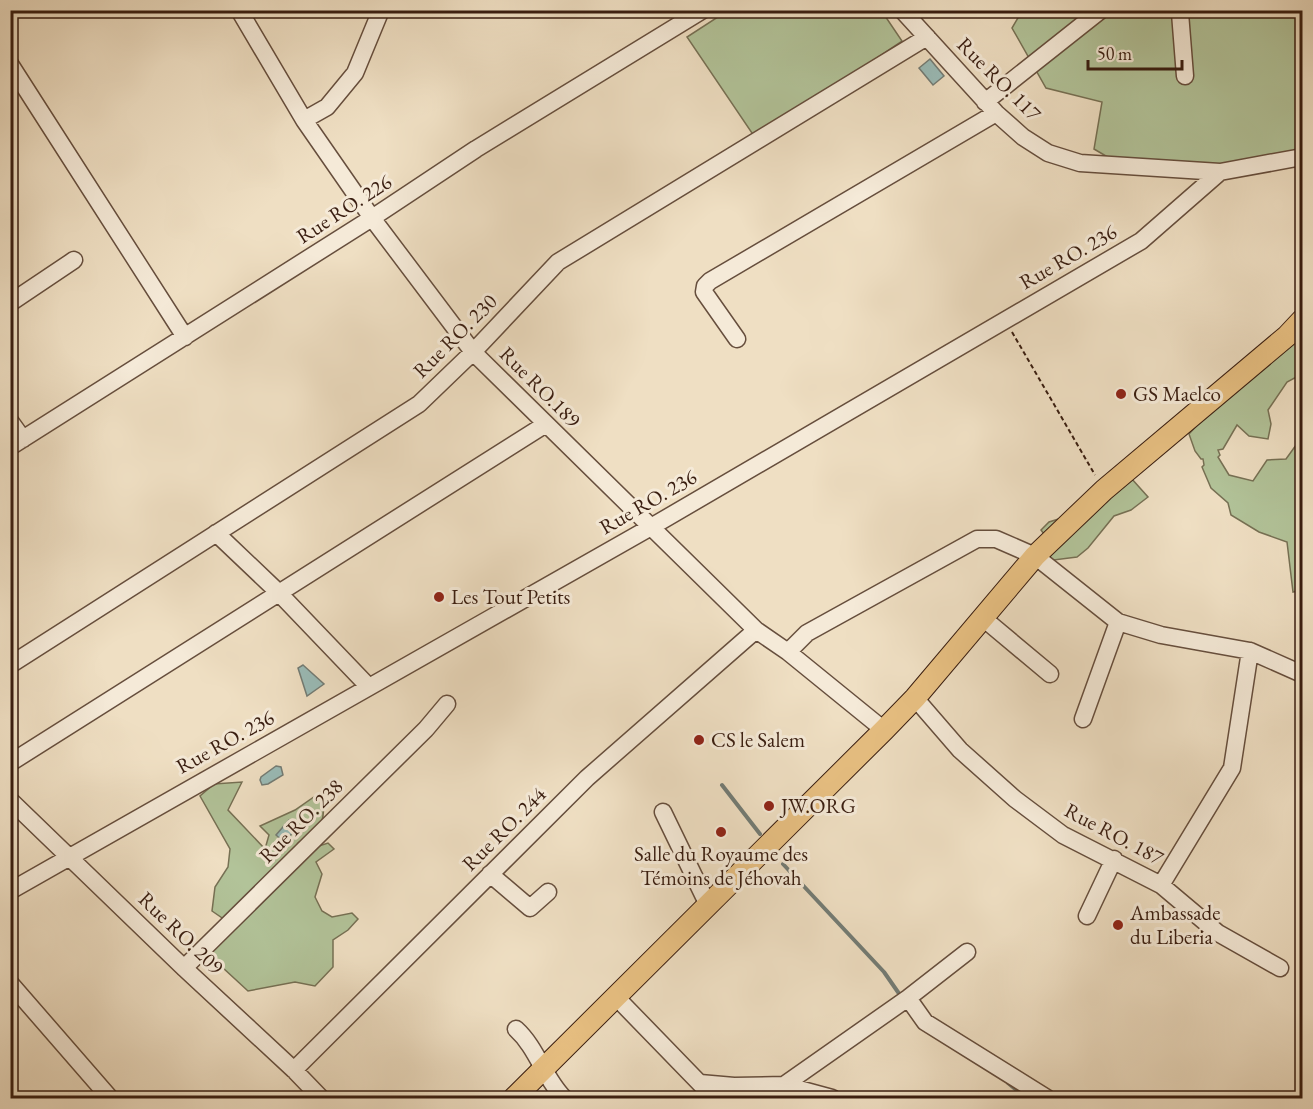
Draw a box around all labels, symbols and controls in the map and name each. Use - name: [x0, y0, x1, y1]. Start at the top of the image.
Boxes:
- street label: Rue RO. 117: [952, 31, 1048, 127]
- scale bar: [1088, 33, 1182, 71]
- text: 50 m: [1097, 42, 1132, 65]
- street label: Rue RO. 226: [291, 168, 396, 249]
- street label: Rue RO. 236: [1014, 218, 1121, 295]
- street label: Rue RO. 230: [407, 288, 502, 383]
- street label: Rue RO.189: [494, 340, 587, 433]
- place label: GS Maelco: [1133, 380, 1221, 407]
- marker: GS Maelco: [1114, 387, 1128, 401]
- street label: Rue RO. 236: [594, 463, 701, 540]
- place label: Les Tout Petits: [451, 583, 571, 610]
- marker: Les Tout Petits: [432, 590, 446, 604]
- street label: Rue RO. 236: [171, 704, 279, 780]
- place label: CS le Salem: [711, 726, 805, 753]
- marker: CS le Salem: [692, 733, 706, 747]
- street label: Rue RO. 238: [253, 773, 348, 868]
- street label: Rue RO. 244: [456, 780, 552, 876]
- place label: JW.ORG: [779, 792, 856, 819]
- street label: Rue RO. 187: [1060, 796, 1169, 871]
- marker: JW.ORG: [762, 799, 776, 813]
- marker: Salle du Royaume des Témoins de Jéhovah: [714, 825, 728, 839]
- place label: Salle du Royaume des Témoins de Jéhovah: [634, 840, 808, 891]
- street label: Rue RO. 209: [133, 885, 230, 980]
- place label: Ambassade du Liberia: [1129, 899, 1220, 950]
- marker: Ambassade du Liberia: [1111, 918, 1125, 932]

